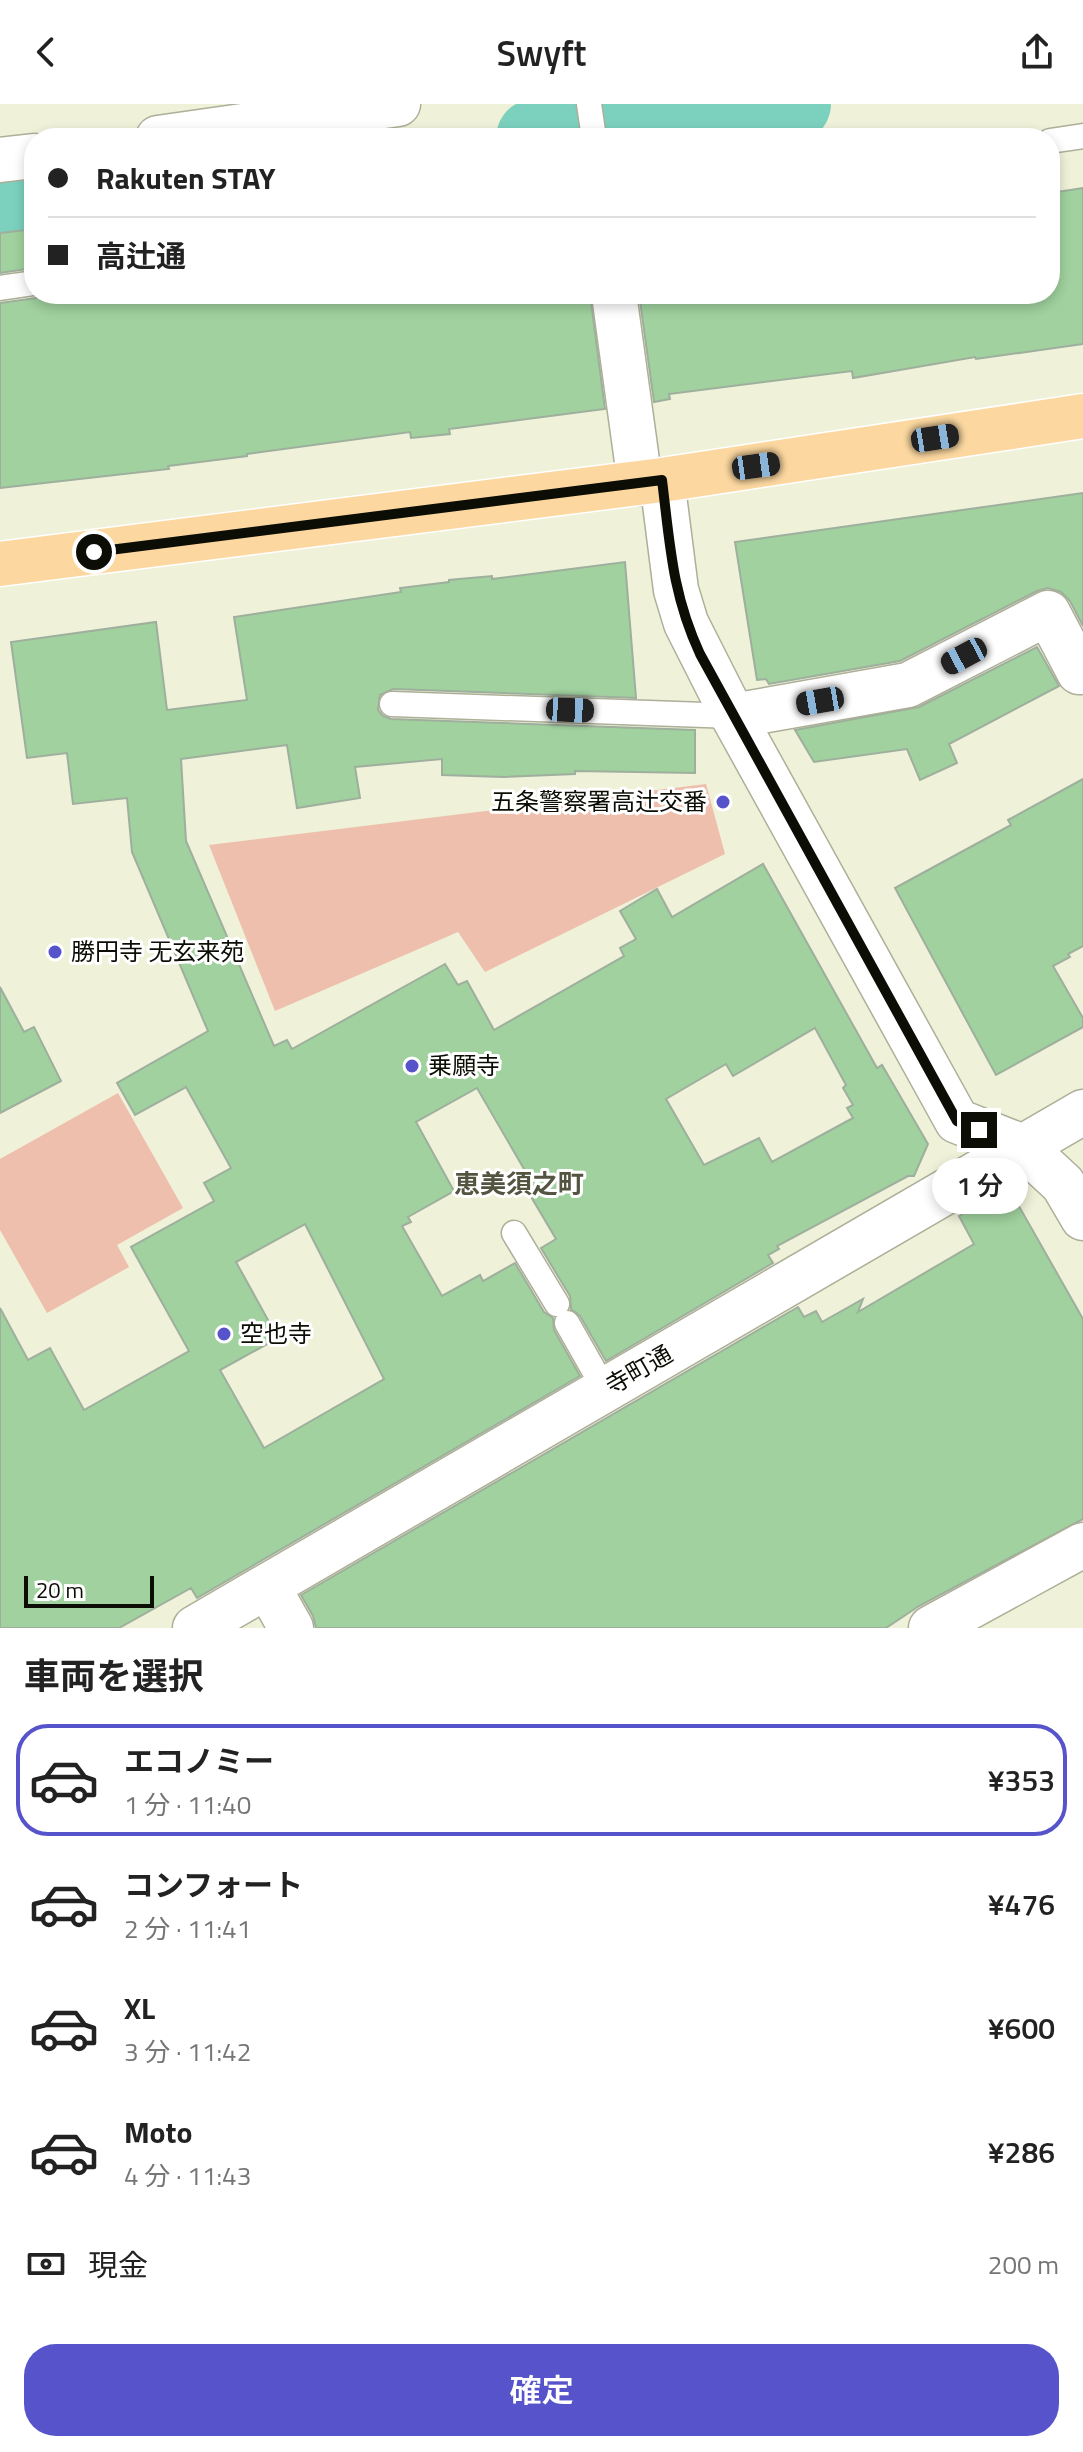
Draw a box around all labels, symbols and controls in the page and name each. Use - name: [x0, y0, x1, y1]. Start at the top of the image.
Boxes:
- text: Swyft: [497, 25, 586, 80]
- icon: back: [24, 30, 68, 74]
- icon: share: [1015, 30, 1059, 74]
- text: Rakuten STAY: [96, 155, 275, 201]
- text: 高辻通: [96, 233, 186, 279]
- car: [909, 422, 961, 454]
- car: [731, 451, 781, 481]
- route start: [76, 534, 112, 570]
- car: [937, 634, 991, 678]
- car: [794, 685, 846, 717]
- car: [546, 697, 594, 723]
- place label: 五条警察署高辻交番: [491, 783, 707, 819]
- marker: 五条警察署高辻交番: [714, 793, 732, 811]
- place label: 勝円寺 无玄来苑: [71, 933, 244, 969]
- marker: 勝円寺 无玄来苑: [46, 943, 64, 961]
- place label: 乗願寺: [428, 1047, 500, 1083]
- marker: 乗願寺: [403, 1057, 421, 1075]
- route end: [961, 1112, 997, 1148]
- callout: 1 分: [931, 1158, 1027, 1214]
- district label: 恵美須之町: [454, 1164, 584, 1203]
- text: 1 分: [957, 1166, 1003, 1205]
- place label: 空也寺: [240, 1315, 312, 1351]
- marker: 空也寺: [215, 1325, 233, 1343]
- street label: 寺町通: [598, 1336, 679, 1403]
- scale bar: [24, 1572, 154, 1608]
- text: 20 m: [36, 1573, 84, 1607]
- text: 車両を選択: [24, 1648, 204, 1703]
- text: エコノミー: [124, 1738, 274, 1784]
- icon: car: [28, 1744, 100, 1816]
- text: ¥353: [988, 1757, 1055, 1803]
- text: 1 分 · 11:40: [124, 1785, 251, 1824]
- text: コンフォート: [124, 1862, 303, 1908]
- icon: car: [28, 1868, 100, 1940]
- text: ¥476: [988, 1881, 1055, 1927]
- text: 2 分 · 11:41: [124, 1909, 251, 1948]
- text: XL: [124, 1985, 155, 2031]
- icon: car: [28, 1992, 100, 2064]
- text: ¥600: [988, 2005, 1055, 2051]
- text: 3 分 · 11:42: [124, 2032, 251, 2071]
- text: Moto: [124, 2109, 192, 2155]
- icon: car: [28, 2116, 100, 2188]
- text: ¥286: [988, 2129, 1055, 2175]
- text: 4 分 · 11:43: [124, 2156, 251, 2195]
- icon: cash: [24, 2242, 68, 2286]
- text: 現金: [88, 2242, 148, 2288]
- text: 200 m: [988, 2245, 1059, 2284]
- button: 確定: [24, 2344, 1059, 2436]

